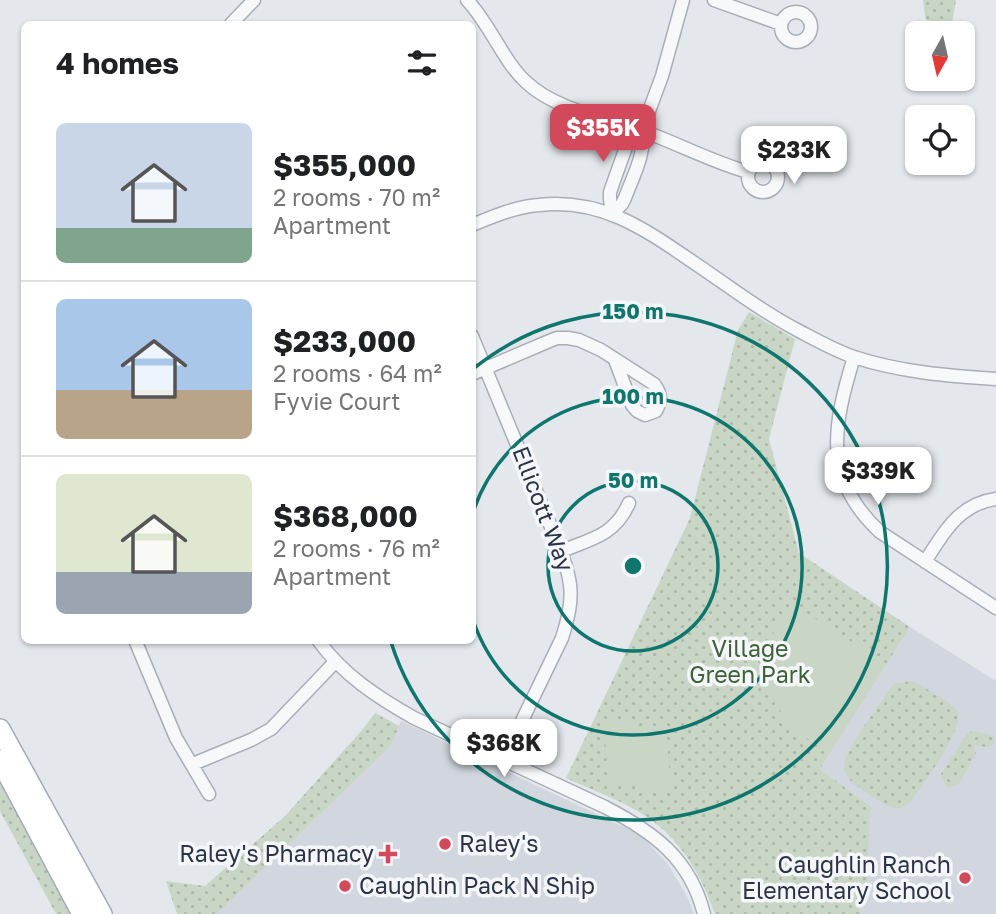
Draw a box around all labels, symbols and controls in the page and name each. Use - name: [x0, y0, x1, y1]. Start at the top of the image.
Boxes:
- north arrow: [905, 21, 975, 91]
- map controls: [905, 21, 975, 175]
- icon: filters: [403, 44, 441, 82]
- text: 4 homes: [56, 45, 179, 81]
- pin: $355K: [554, 104, 652, 164]
- button: locate: [905, 105, 975, 175]
- text: $355K: [566, 113, 640, 141]
- pin: $233K: [745, 127, 843, 186]
- text: $233K: [757, 135, 831, 163]
- text: $355,000: [273, 147, 416, 183]
- icon: home: [112, 151, 196, 235]
- text: 2 rooms · 70 m²: [273, 183, 440, 211]
- text: Apartment: [273, 211, 391, 239]
- text: 150 m: [603, 298, 663, 324]
- text: $233,000: [273, 323, 416, 359]
- icon: home: [112, 327, 196, 411]
- text: 2 rooms · 64 m²: [273, 359, 442, 387]
- text: 100 m: [602, 383, 664, 409]
- text: Fyvie Court: [273, 387, 400, 415]
- street label: Ellicott Way: [507, 442, 581, 575]
- pin: $339K: [829, 448, 927, 507]
- text: $339K: [841, 456, 915, 484]
- text: 50 m: [608, 467, 658, 493]
- text: $368,000: [273, 498, 418, 534]
- icon: home: [112, 502, 196, 586]
- text: 2 rooms · 76 m²: [273, 534, 440, 562]
- centre of rings: [621, 554, 645, 578]
- text: Apartment: [273, 562, 391, 590]
- park label: Village Green Park: [689, 634, 811, 688]
- pin: $368K: [455, 720, 553, 779]
- text: $368K: [466, 728, 542, 756]
- place label: Raley's: [459, 829, 538, 857]
- marker: Raley's: [437, 836, 453, 852]
- place label: Raley's Pharmacy: [179, 839, 374, 867]
- marker: Raley's Pharmacy: [380, 846, 396, 862]
- place label: Caughlin Ranch Elementary School: [742, 850, 951, 904]
- marker: Caughlin Ranch Elementary School: [957, 870, 973, 886]
- place label: Caughlin Pack N Ship: [359, 871, 595, 899]
- marker: Caughlin Pack N Ship: [337, 878, 353, 894]

